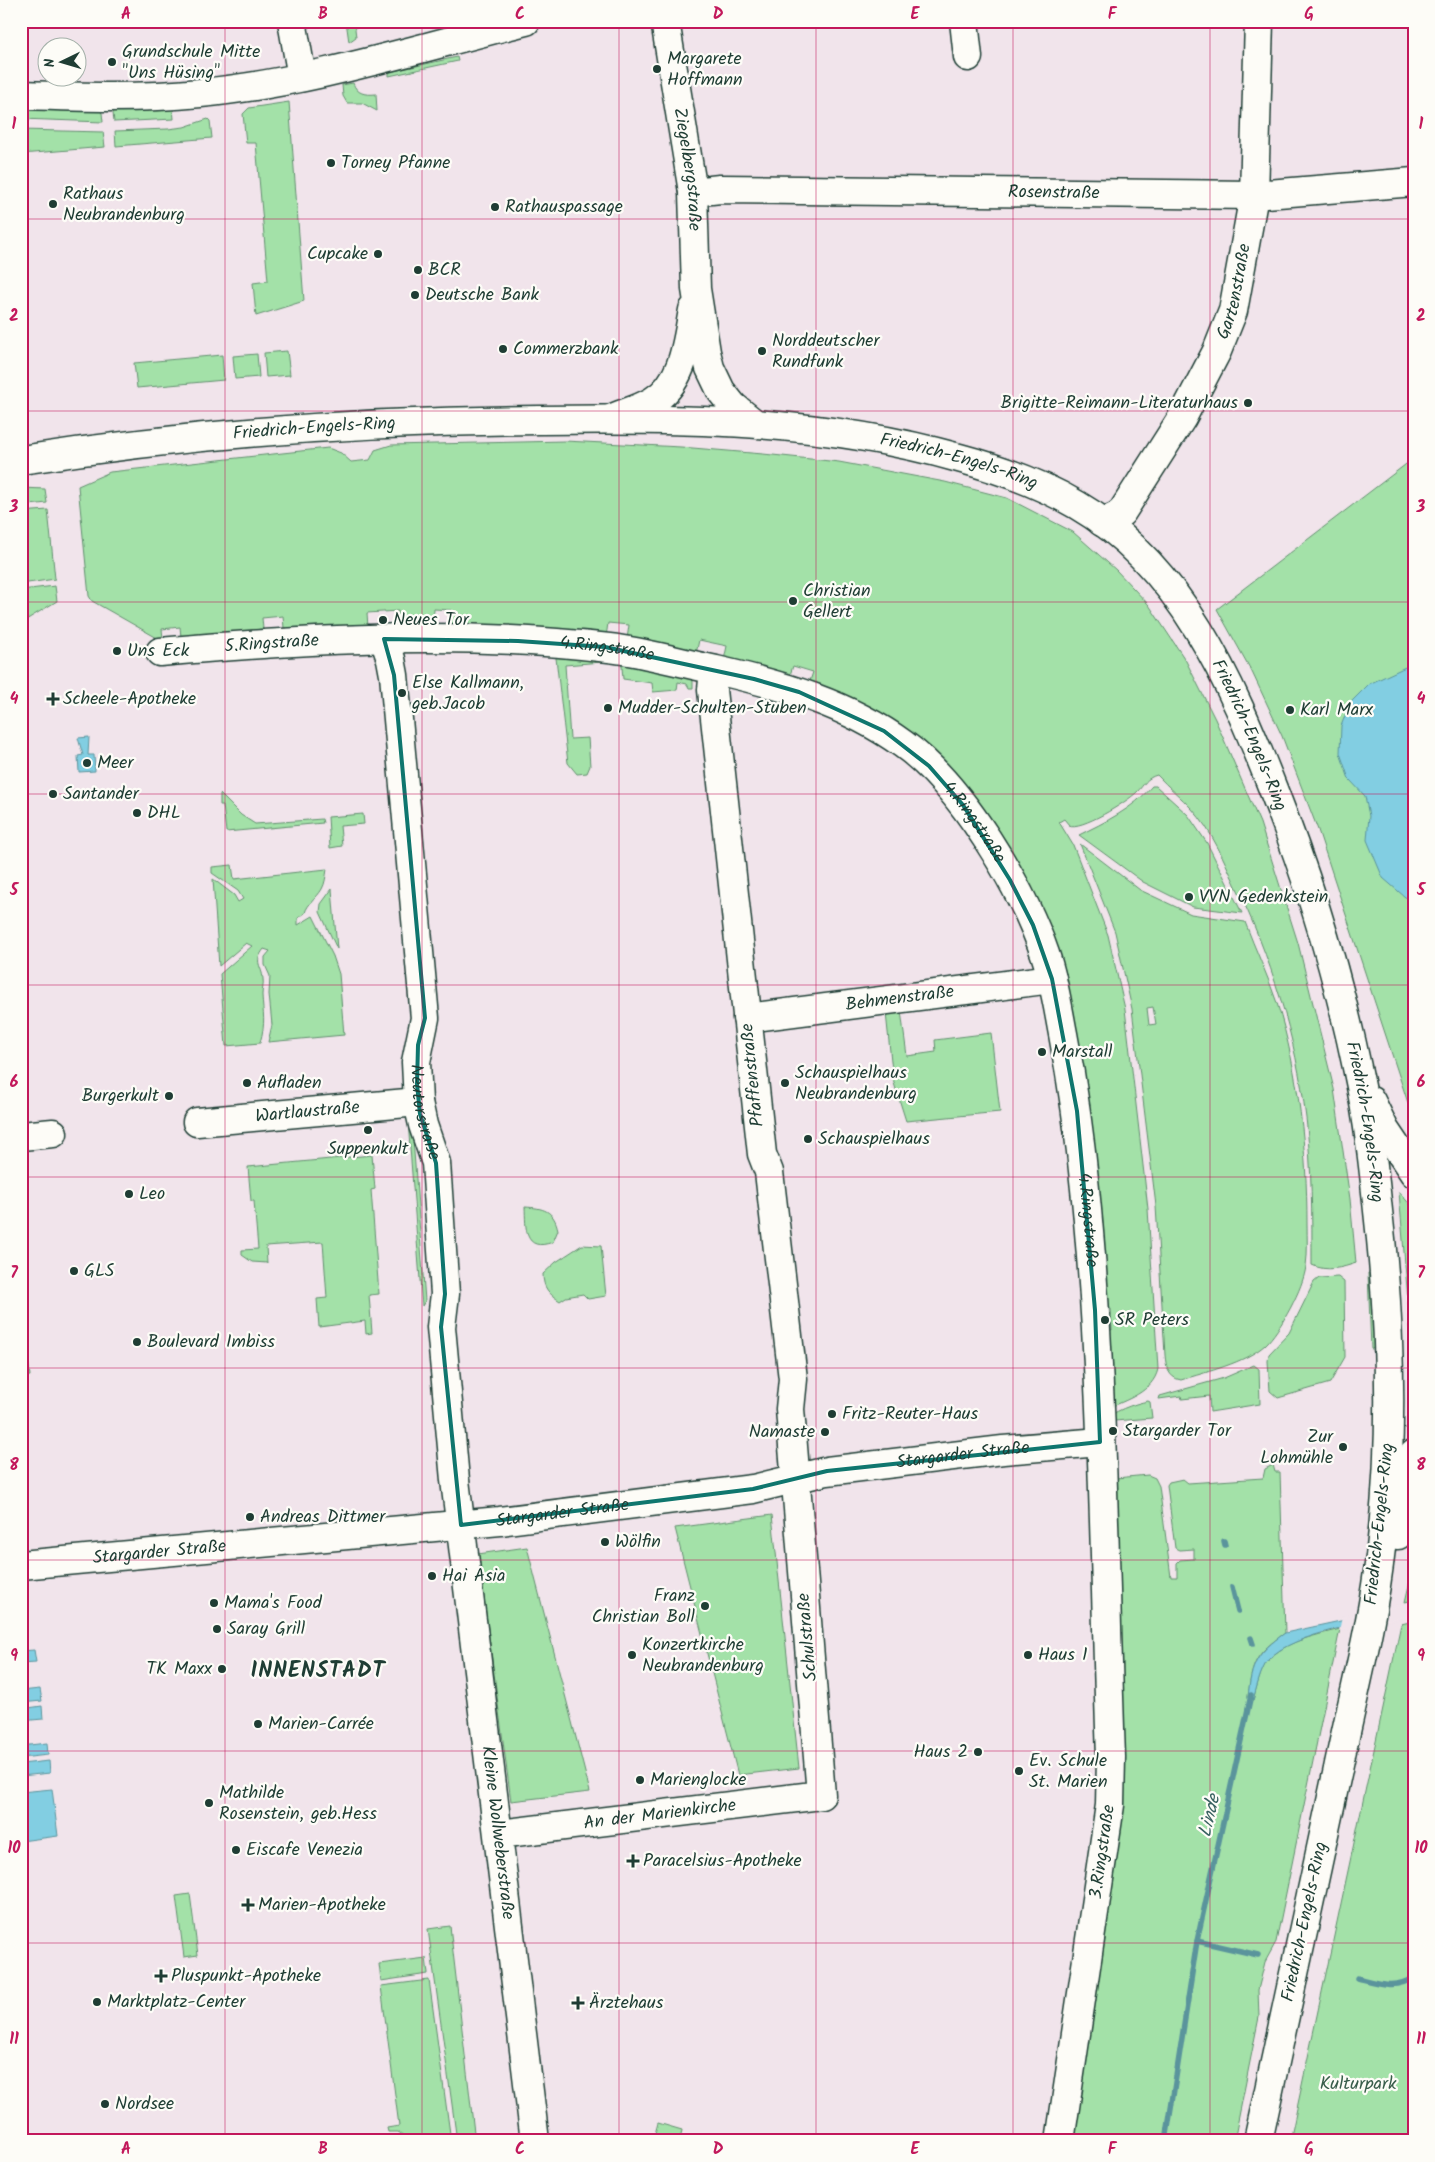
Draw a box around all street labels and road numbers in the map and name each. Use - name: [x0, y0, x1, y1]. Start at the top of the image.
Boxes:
- street label: Ziegelbergstraße: [665, 105, 709, 231]
- street label: Rosenstraße: [1008, 178, 1100, 208]
- street label: Gartenstraße: [1209, 241, 1259, 344]
- street label: Friedrich-Engels-Ring: [232, 409, 396, 449]
- street label: Friedrich-Engels-Ring: [878, 425, 1042, 498]
- street label: 5.Ringstraße: [223, 626, 320, 661]
- street label: 4.Ringstraße: [559, 629, 657, 670]
- street label: Friedrich-Engels-Ring: [1203, 654, 1295, 815]
- street label: 4.Ringstraße: [935, 775, 1013, 869]
- street label: Behmenstraße: [844, 977, 956, 1020]
- street label: Pfaffenstraße: [733, 1022, 773, 1128]
- street label: Friedrich-Engels-Ring: [1337, 1038, 1392, 1204]
- street label: Neutorstraße: [402, 1064, 449, 1164]
- street label: Wartlaustraße: [254, 1093, 361, 1131]
- street label: 4.Ringstraße: [1069, 1171, 1106, 1268]
- street label: Stargarder Straße: [895, 1433, 1031, 1477]
- street label: Friedrich-Engels-Ring: [1357, 1441, 1403, 1607]
- street label: Stargarder Straße: [494, 1490, 631, 1536]
- street label: Stargarder Straße: [91, 1532, 227, 1573]
- street label: Schulstraße: [790, 1592, 826, 1682]
- street label: Kleine Wollweberstraße: [473, 1744, 523, 1921]
- street label: An der Marienkirche: [582, 1791, 738, 1838]
- street label: 3.Ringstraße: [1082, 1803, 1124, 1901]
- street label: Friedrich-Engels-Ring: [1274, 1839, 1336, 2005]

